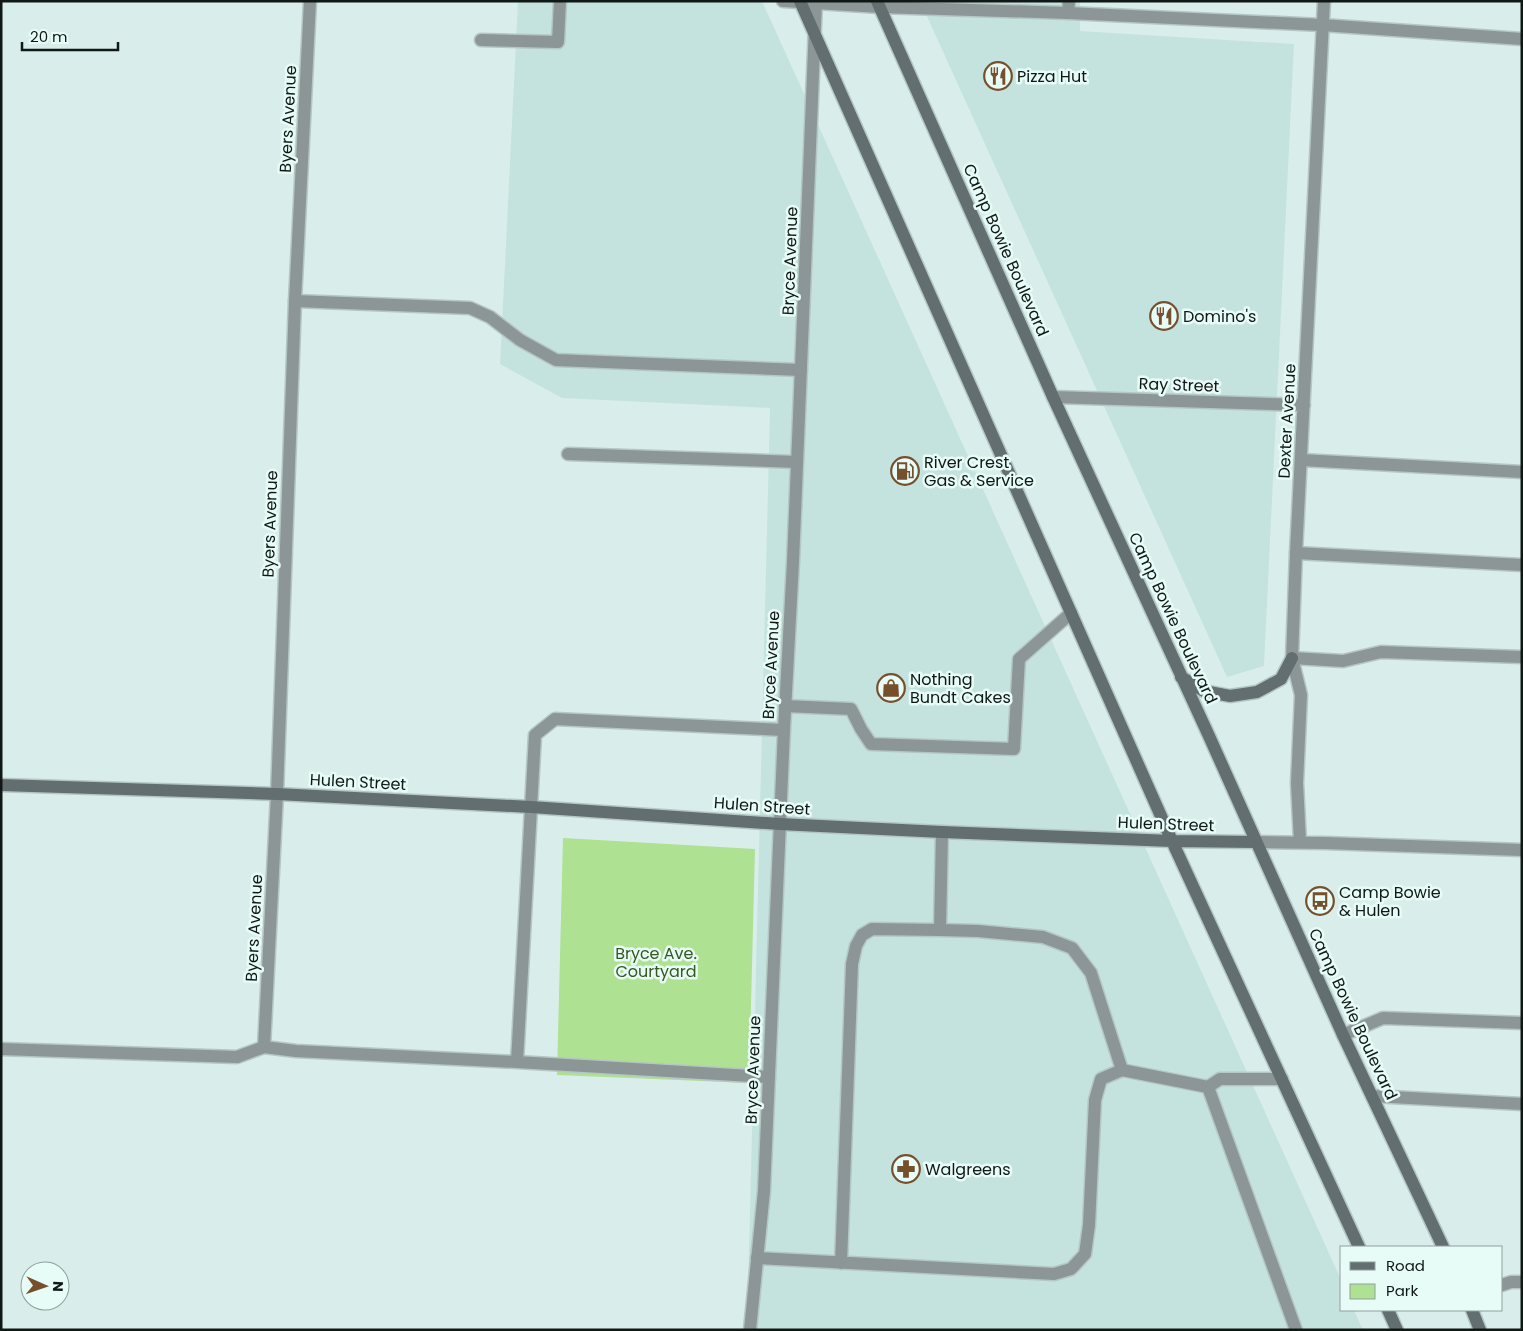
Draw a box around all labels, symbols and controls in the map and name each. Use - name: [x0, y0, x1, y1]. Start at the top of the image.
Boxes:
- scale bar: [22, 20, 119, 52]
- text: 20 m: [30, 26, 68, 47]
- restaurant icon: Pizza Hut: [983, 61, 1013, 91]
- street label: Byers Avenue: [274, 65, 302, 173]
- place label: Pizza Hut: [1017, 65, 1087, 88]
- street label: Camp Bowie Boulevard: [958, 160, 1054, 340]
- street label: Bryce Avenue: [777, 206, 803, 316]
- restaurant icon: Domino's: [1149, 301, 1179, 331]
- place label: Domino's: [1183, 305, 1256, 328]
- street label: Dexter Avenue: [1273, 363, 1301, 479]
- street label: Ray Street: [1138, 372, 1220, 398]
- place label: River Crest Gas & Service: [924, 451, 1034, 492]
- fuel station icon: River Crest Gas & Service: [890, 456, 920, 486]
- street label: Byers Avenue: [257, 470, 283, 578]
- street label: Camp Bowie Boulevard: [1123, 529, 1223, 707]
- street label: Bryce Avenue: [757, 610, 785, 720]
- place label: Nothing Bundt Cakes: [910, 668, 1011, 709]
- shop icon: Nothing Bundt Cakes: [876, 673, 906, 703]
- street label: Hulen Street: [309, 768, 407, 796]
- street label: Hulen Street: [713, 791, 811, 821]
- street label: Hulen Street: [1117, 811, 1215, 837]
- street label: Byers Avenue: [240, 874, 268, 982]
- place label: Camp Bowie & Hulen: [1339, 881, 1441, 922]
- bus stop icon: Camp Bowie & Hulen: [1305, 886, 1335, 916]
- street label: Camp Bowie Boulevard: [1303, 925, 1403, 1103]
- park label: Bryce Ave. Courtyard: [615, 942, 697, 983]
- street label: Bryce Avenue: [740, 1015, 766, 1125]
- pharmacy icon: Walgreens: [891, 1154, 921, 1184]
- place label: Walgreens: [925, 1158, 1011, 1181]
- legend: [1340, 1246, 1503, 1311]
- text: Road: [1386, 1255, 1425, 1276]
- north arrow: [20, 1261, 70, 1311]
- text: Park: [1386, 1280, 1418, 1301]
- text: N: [48, 1281, 68, 1292]

